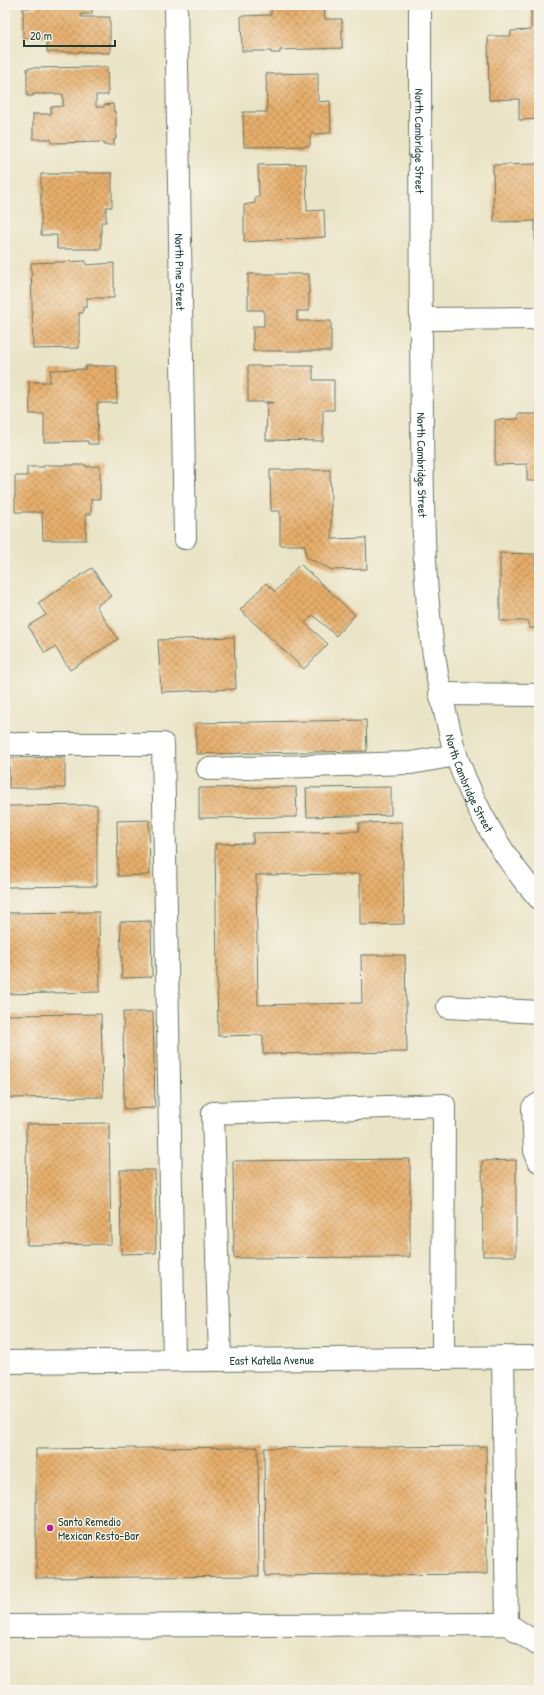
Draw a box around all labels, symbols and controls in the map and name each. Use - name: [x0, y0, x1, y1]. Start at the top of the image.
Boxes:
- scale bar: [24, 22, 115, 48]
- text: 20 m: [30, 27, 52, 44]
- street label: North Cambridge Street: [412, 89, 429, 194]
- street label: North Pine Street: [171, 233, 190, 312]
- street label: North Cambridge Street: [413, 412, 432, 519]
- street label: North Cambridge Street: [442, 732, 499, 836]
- street label: East Katella Avenue: [230, 1351, 315, 1368]
- place label: Santo Remedio Mexican Resto-Bar: [58, 1513, 140, 1544]
- marker: Santo Remedio Mexican Resto-Bar: [45, 1523, 55, 1533]

